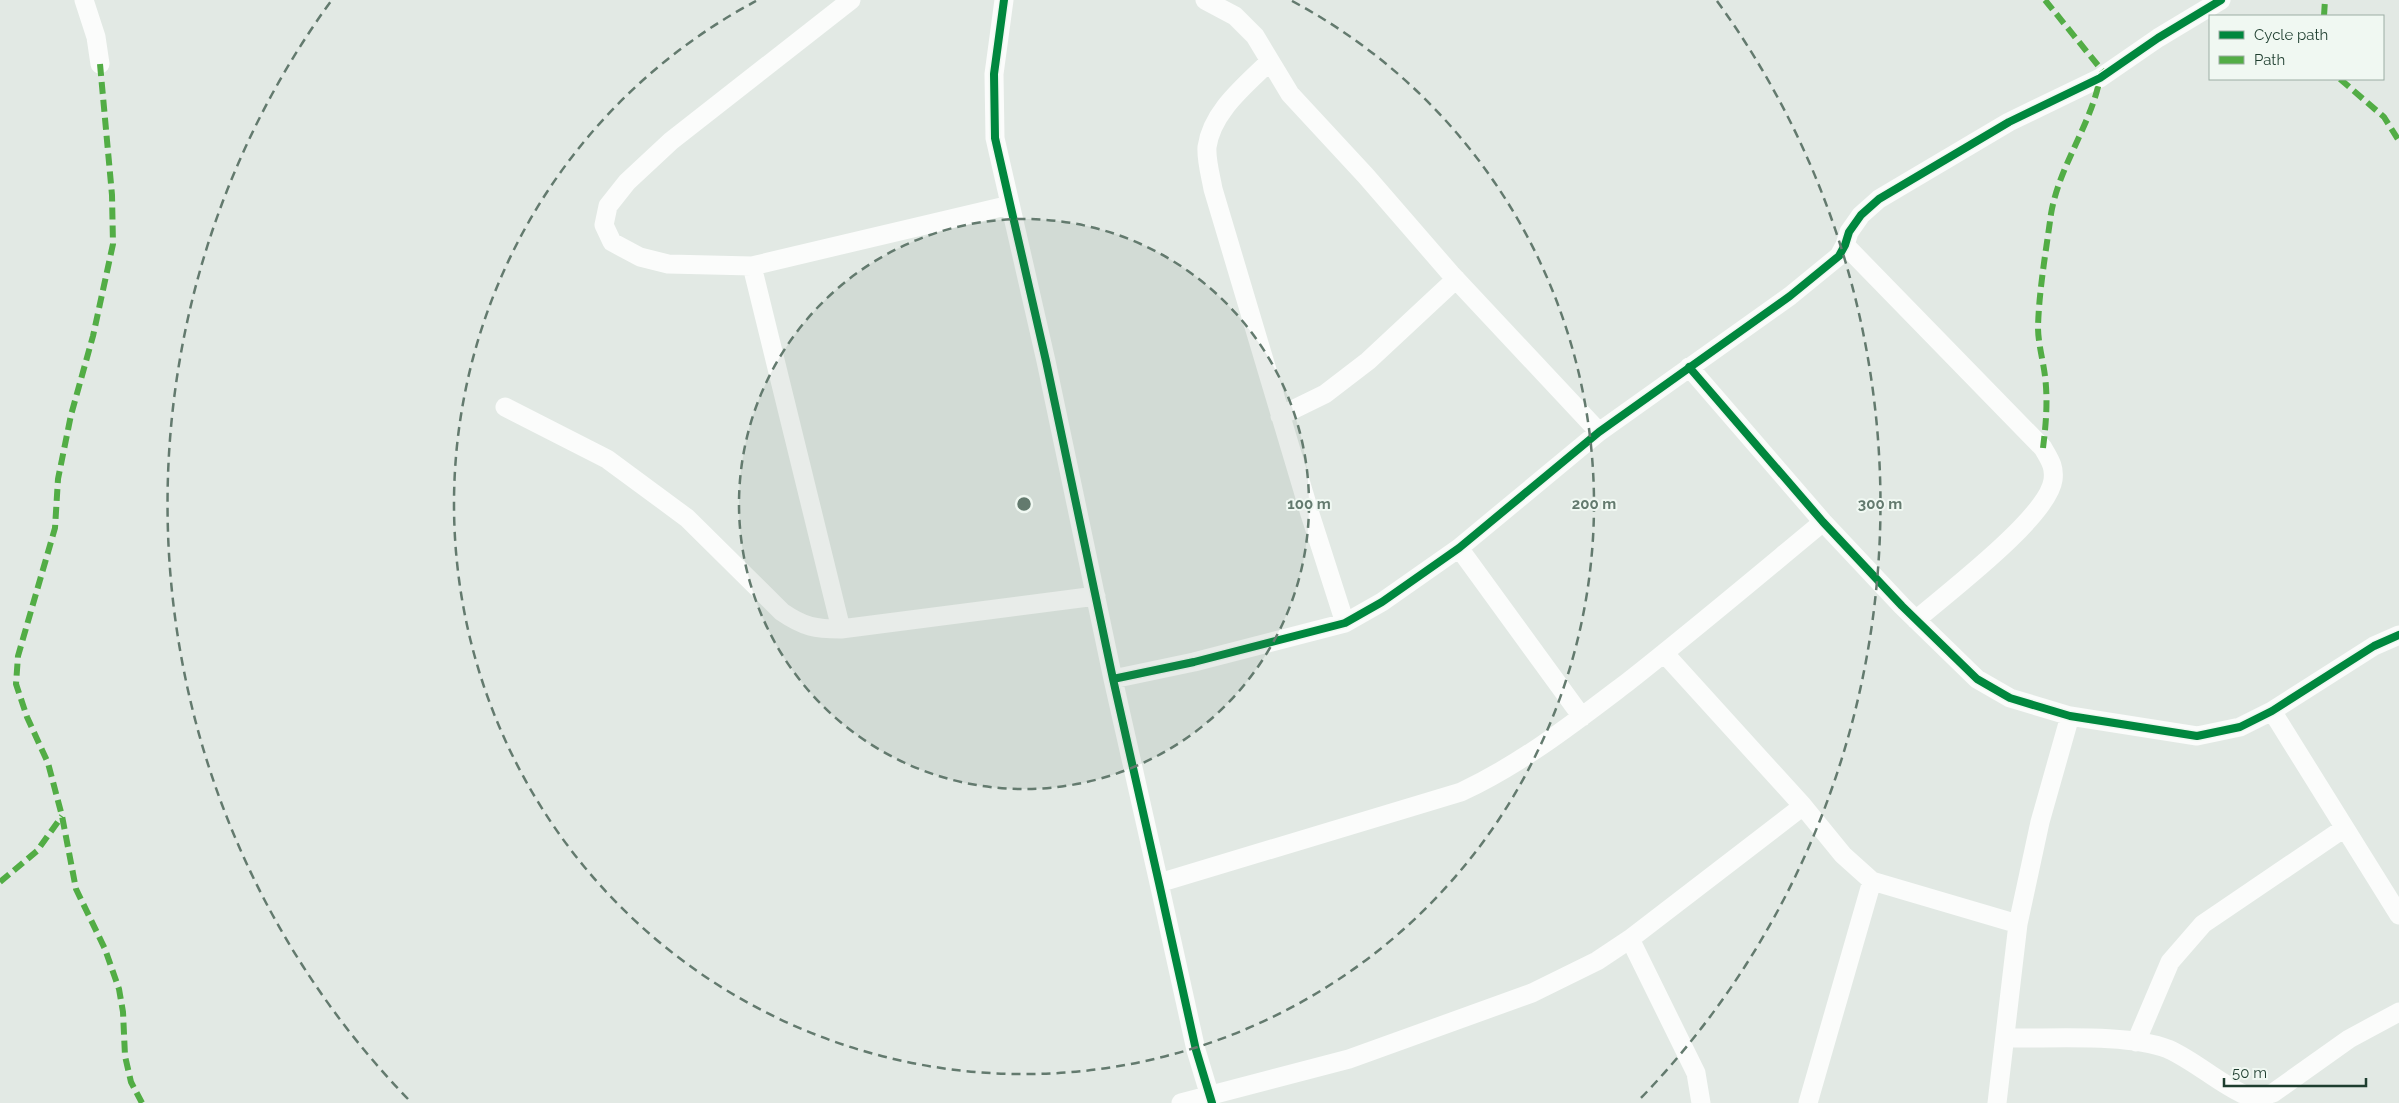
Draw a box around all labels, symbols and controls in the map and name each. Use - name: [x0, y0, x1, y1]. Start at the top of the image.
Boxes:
- legend: [2209, 15, 2384, 80]
- text: Cycle path: [2254, 26, 2328, 44]
- text: Path: [2254, 51, 2285, 69]
- centre of rings: [1015, 495, 1033, 513]
- text: 100 m: [1287, 495, 1331, 513]
- text: 200 m: [1572, 495, 1616, 513]
- text: 300 m: [1858, 495, 1902, 513]
- scale bar: [2224, 1056, 2366, 1088]
- text: 50 m: [2232, 1064, 2267, 1082]

